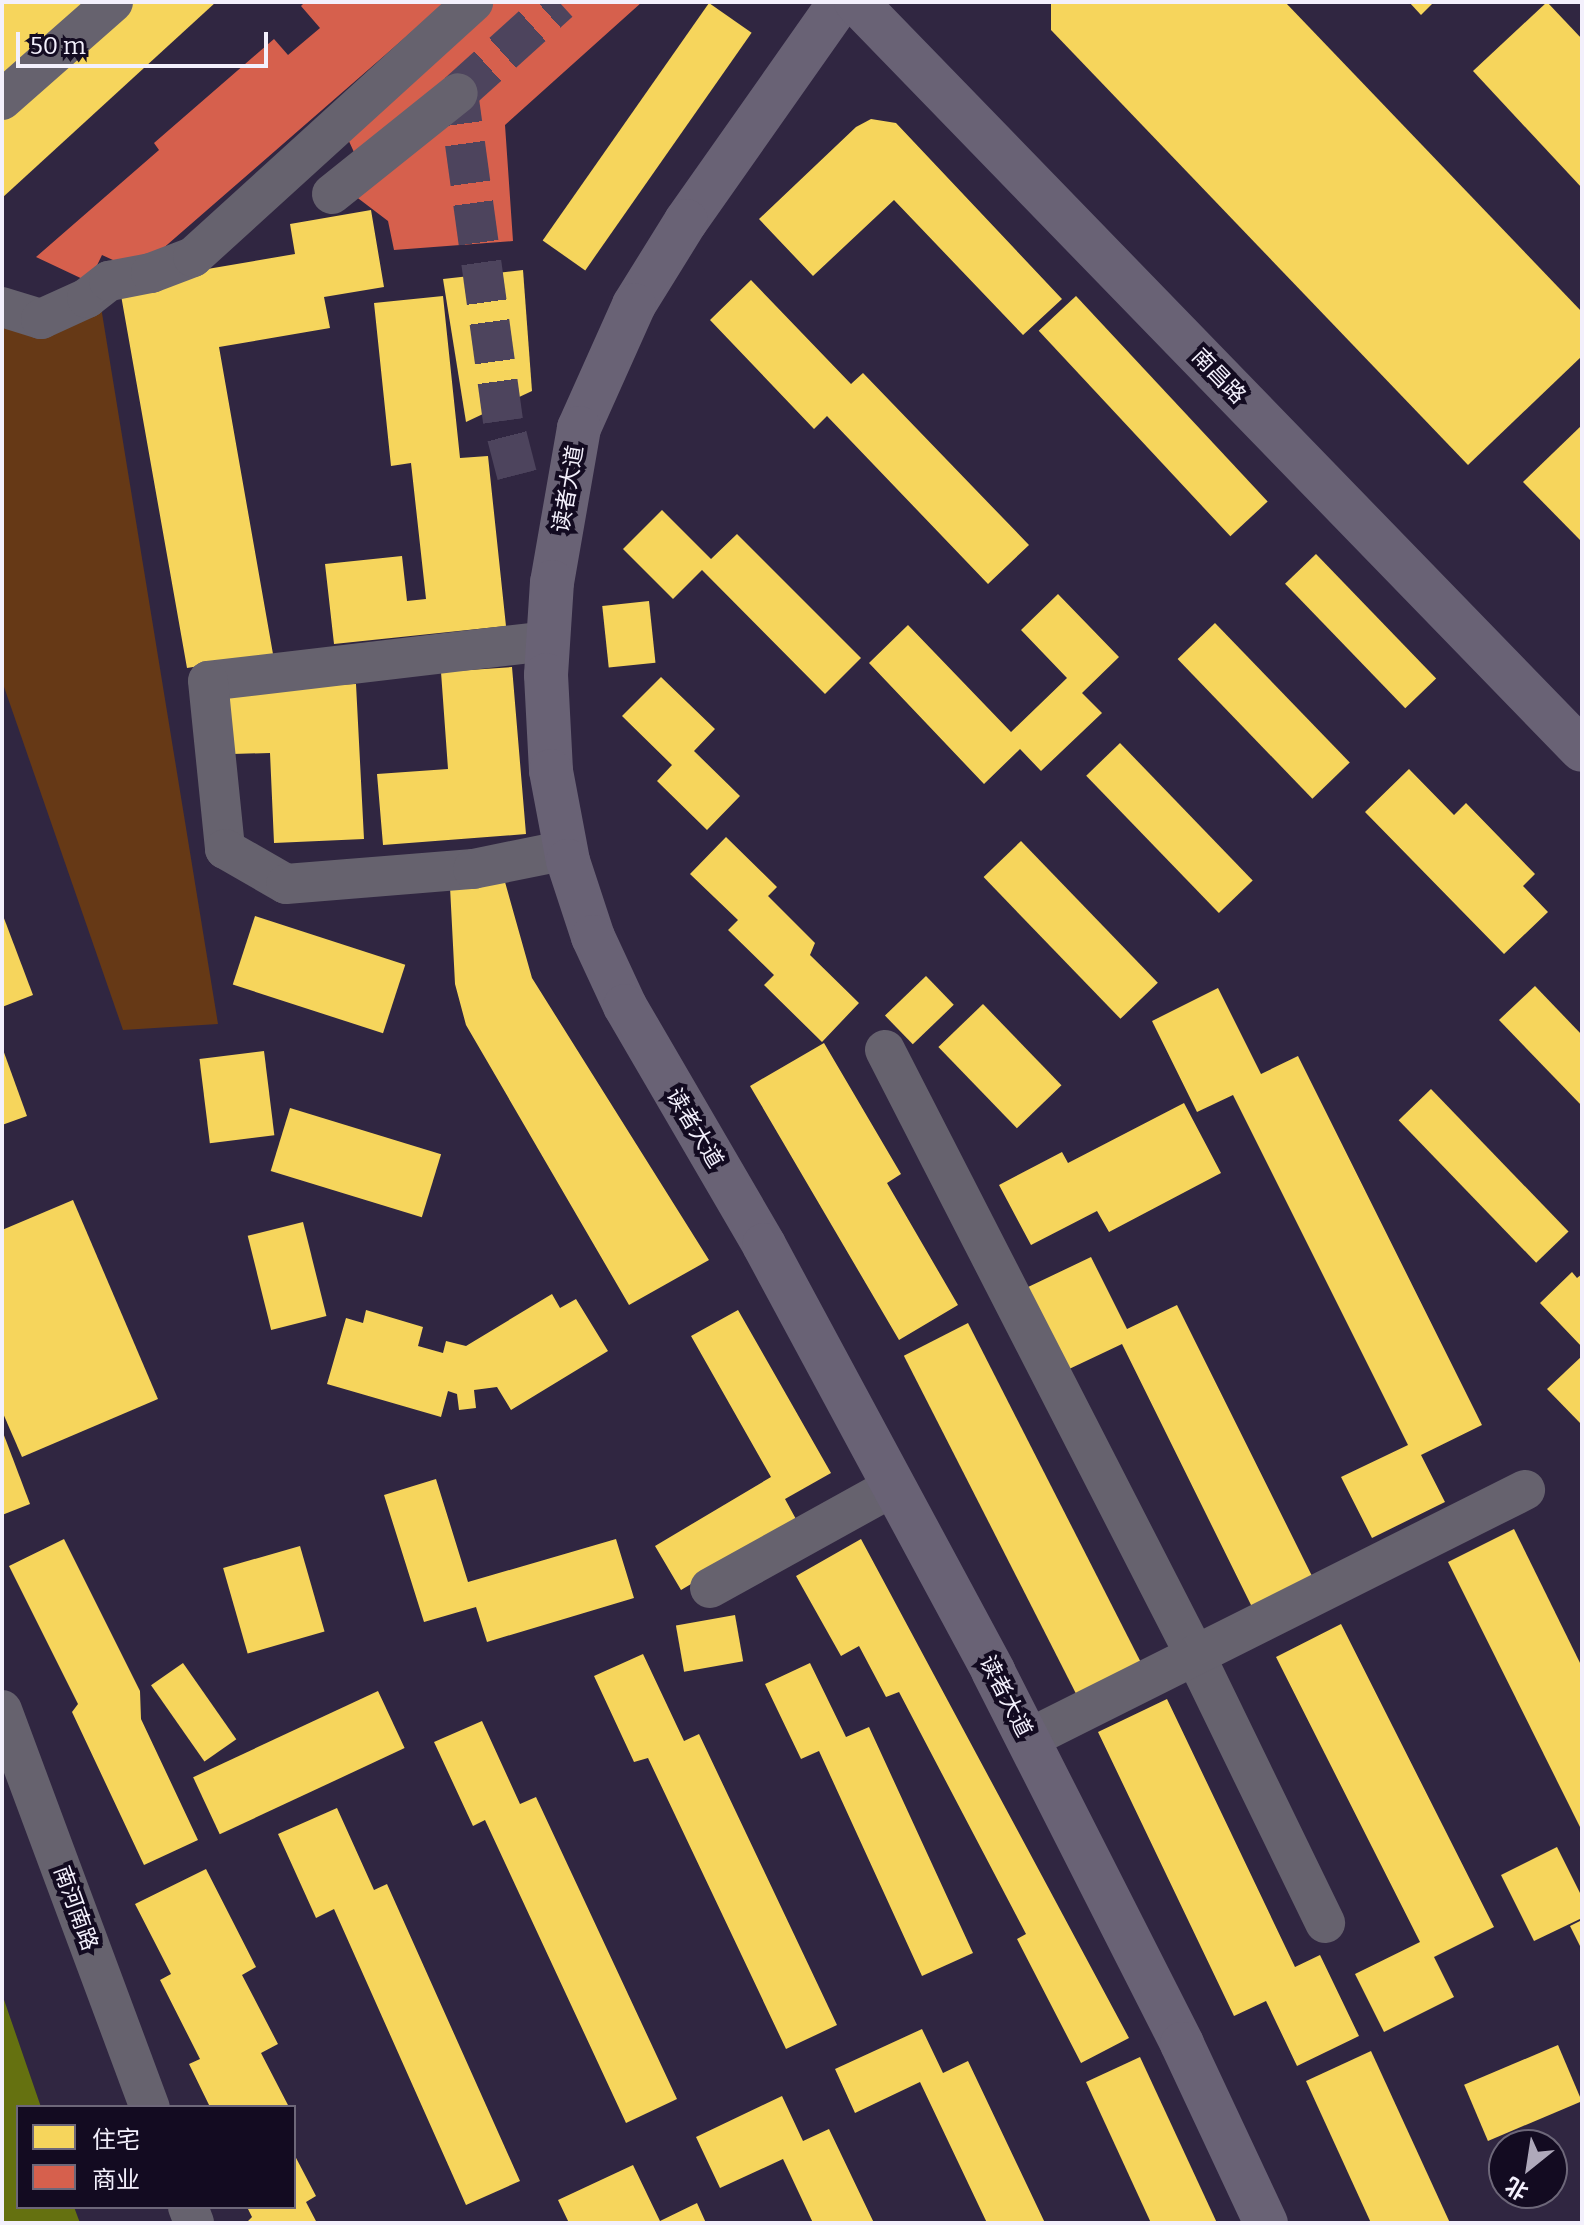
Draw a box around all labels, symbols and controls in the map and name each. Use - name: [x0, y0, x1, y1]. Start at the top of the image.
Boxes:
- scale bar: [20, 16, 272, 66]
- text: 50 m: [30, 32, 86, 60]
- street label: 南昌路: [1187, 343, 1251, 409]
- street label: 读者大道: [547, 443, 589, 535]
- street label: 读者大道: [661, 1083, 729, 1173]
- street label: 读者大道: [974, 1651, 1038, 1741]
- street label: 南河南路: [49, 1862, 103, 1954]
- legend: [16, 2105, 296, 2209]
- text: 住宅: [92, 2126, 140, 2154]
- north arrow: [1488, 2129, 1568, 2209]
- text: 商业: [92, 2166, 140, 2194]
- text: 北: [1500, 2171, 1533, 2206]

